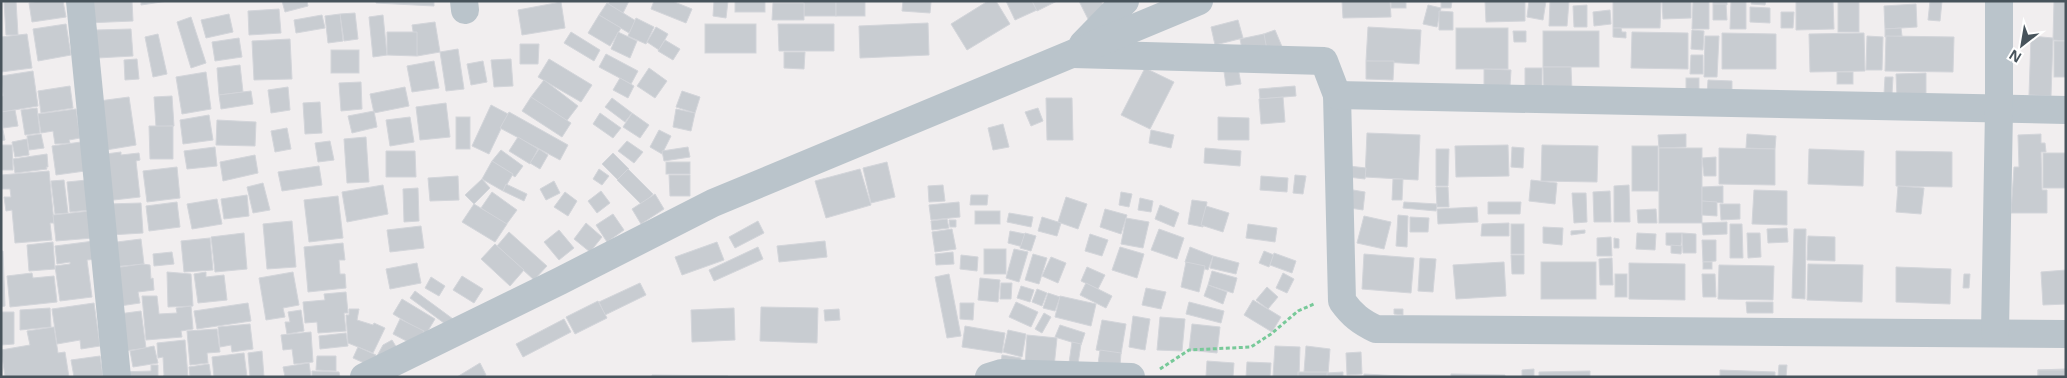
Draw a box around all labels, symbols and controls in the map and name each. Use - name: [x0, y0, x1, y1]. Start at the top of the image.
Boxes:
- north arrow: [1997, 20, 2047, 70]
- text: N: [2005, 45, 2025, 68]

